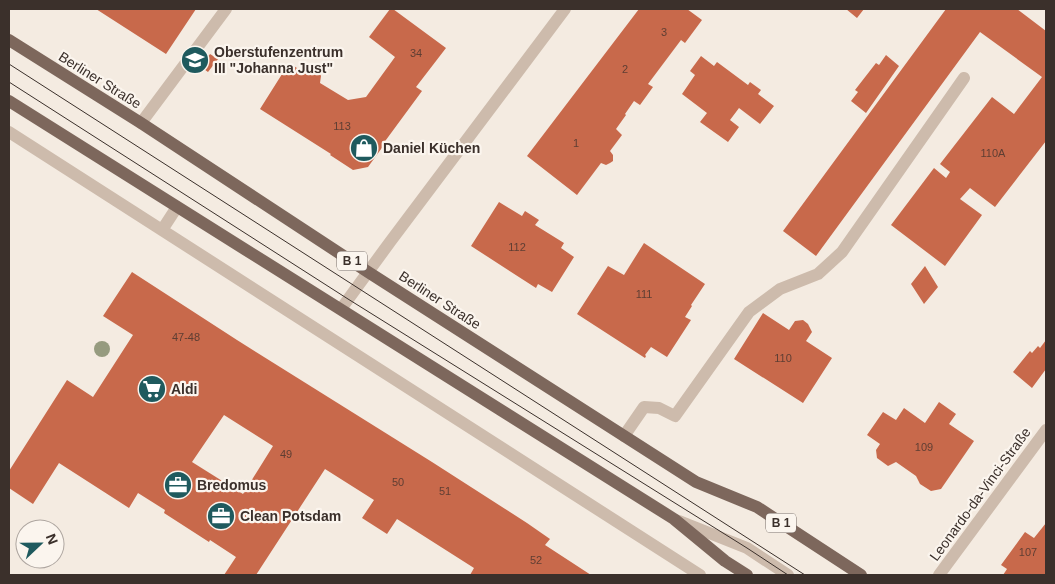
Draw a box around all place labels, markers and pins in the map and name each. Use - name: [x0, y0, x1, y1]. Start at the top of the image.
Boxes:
- place label: Oberstufenzentrum III "Johanna Just": [214, 44, 343, 76]
- school or university icon: Oberstufenzentrum III "Johanna Just": [180, 45, 210, 75]
- shop icon: Daniel Küchen: [349, 133, 379, 163]
- place label: Daniel Küchen: [383, 140, 480, 156]
- supermarket icon: Aldi: [137, 374, 167, 404]
- place label: Aldi: [171, 381, 197, 397]
- office icon: Bredomus: [163, 470, 193, 500]
- place label: Bredomus: [197, 477, 266, 493]
- office icon: Clean Potsdam: [206, 501, 236, 531]
- place label: Clean Potsdam: [240, 508, 341, 524]

